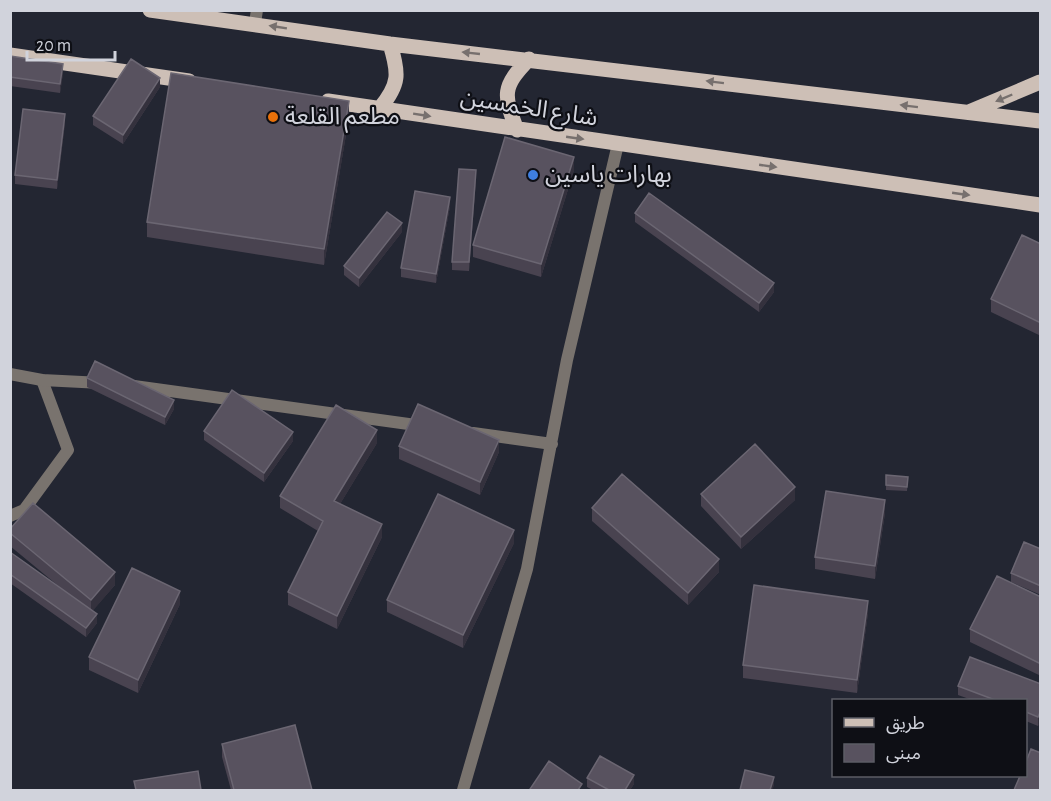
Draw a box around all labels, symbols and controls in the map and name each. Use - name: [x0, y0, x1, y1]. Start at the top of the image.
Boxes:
- one-way arrow: [268, 22, 287, 31]
- scale bar: [27, 24, 116, 62]
- text: 20 m: [36, 37, 71, 55]
- one-way arrow: [461, 48, 480, 57]
- one-way arrow: [706, 77, 725, 87]
- street label: شارع الخمسين: [458, 85, 599, 135]
- one-way arrow: [995, 93, 1012, 102]
- one-way arrow: [899, 101, 918, 111]
- place label: مطعم القلعة: [285, 105, 400, 133]
- marker: مطعم القلعة: [266, 110, 280, 124]
- one-way arrow: [412, 110, 431, 119]
- one-way arrow: [566, 134, 585, 143]
- one-way arrow: [759, 162, 778, 171]
- place label: بهارات ياسين: [545, 163, 672, 188]
- marker: بهارات ياسين: [526, 168, 540, 182]
- one-way arrow: [952, 189, 971, 198]
- legend: [832, 699, 1027, 777]
- text: طريق: [886, 715, 925, 734]
- text: مبنى: [886, 745, 921, 764]

